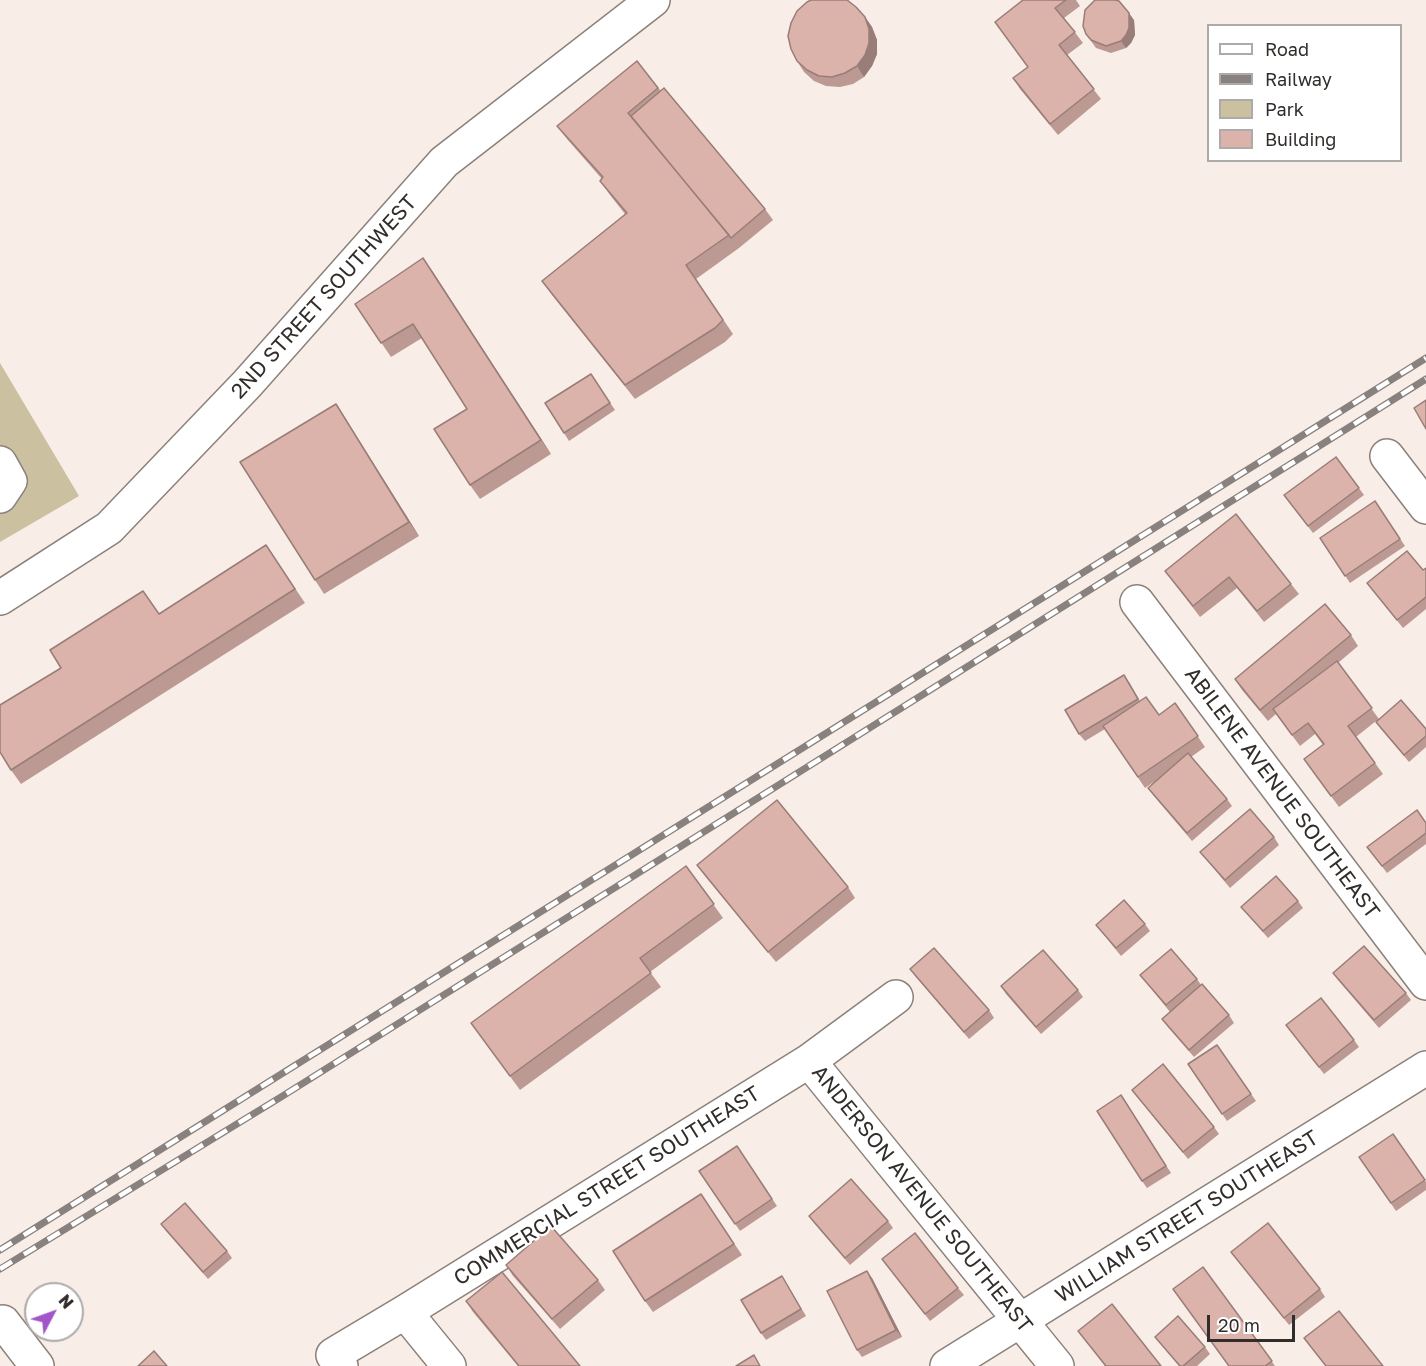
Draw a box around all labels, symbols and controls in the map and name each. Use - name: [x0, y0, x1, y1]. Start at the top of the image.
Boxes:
- legend: [1207, 24, 1402, 162]
- text: Road: [1265, 38, 1309, 60]
- text: Railway: [1265, 68, 1332, 90]
- text: Park: [1265, 98, 1304, 120]
- text: Building: [1265, 128, 1336, 150]
- street label: 2ND STREET SOUTHWEST: [226, 190, 422, 404]
- street label: ABILENE AVENUE SOUTHEAST: [1179, 662, 1385, 924]
- street label: ANDERSON AVENUE SOUTHEAST: [806, 1060, 1038, 1338]
- street label: COMMERCIAL STREET SOUTHEAST: [449, 1081, 765, 1291]
- street label: WILLIAM STREET SOUTHEAST: [1051, 1125, 1323, 1309]
- north arrow: [24, 1282, 84, 1342]
- text: N: [55, 1290, 78, 1313]
- scale bar: [1210, 1303, 1298, 1341]
- text: 20 m: [1218, 1314, 1260, 1336]

